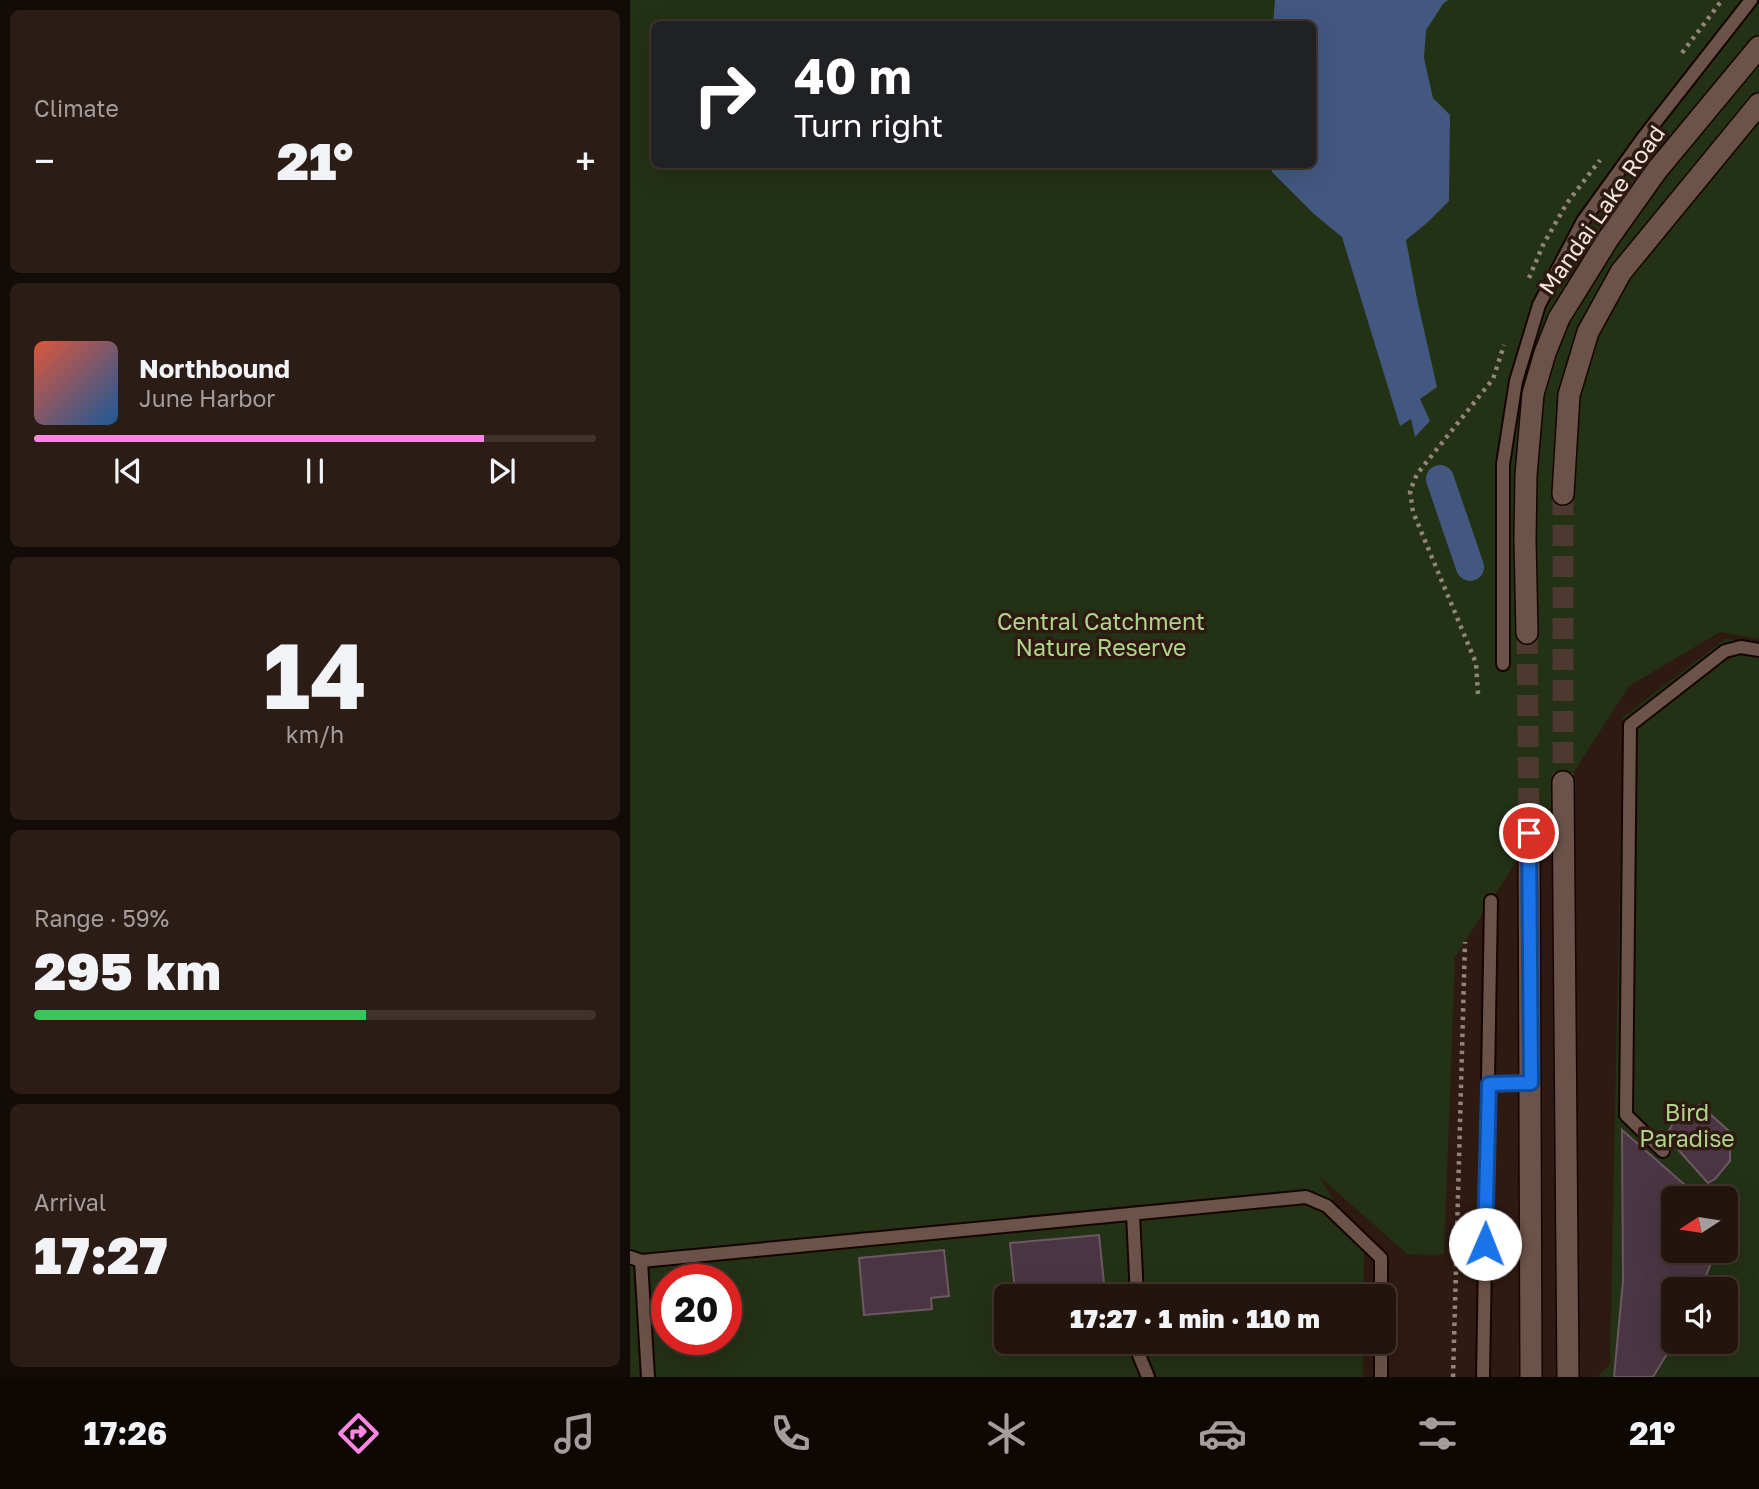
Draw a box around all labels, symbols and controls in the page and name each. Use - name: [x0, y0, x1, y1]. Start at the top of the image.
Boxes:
- text: 40 m: [794, 46, 912, 105]
- icon: right: [679, 49, 770, 140]
- text: Climate: [34, 94, 119, 122]
- text: Turn right: [794, 106, 943, 144]
- street label: Mandai Lake Road: [1532, 119, 1670, 299]
- text: 21°: [277, 129, 353, 191]
- text: −: [34, 138, 55, 183]
- text: +: [575, 138, 596, 183]
- text: Northbound: [139, 353, 290, 384]
- text: June Harbor: [139, 384, 275, 412]
- icon: previous: [109, 452, 147, 490]
- icon: pause: [296, 452, 334, 490]
- icon: next: [483, 452, 521, 490]
- park label: Central Catchment Nature Reserve: [997, 607, 1205, 661]
- text: 14: [263, 620, 367, 729]
- text: km/h: [286, 720, 344, 748]
- pin: [1499, 803, 1559, 863]
- icon: arrive: [1510, 814, 1548, 852]
- text: Range · 59%: [34, 904, 169, 932]
- text: 295 km: [34, 939, 221, 1001]
- park label: Bird Paradise: [1639, 1098, 1735, 1152]
- north arrow: [1661, 1186, 1738, 1264]
- map controls: [1661, 1186, 1738, 1354]
- text: Arrival: [34, 1188, 106, 1216]
- position arrow: [1448, 1207, 1522, 1281]
- text: 17:27: [34, 1223, 168, 1285]
- speed limit sign: 20: [651, 1264, 742, 1355]
- button: sound: [1661, 1277, 1738, 1354]
- text: 17:27 · 1 min · 110 m: [1070, 1303, 1320, 1334]
- icon: directions: [334, 1409, 383, 1458]
- icon: music: [550, 1409, 599, 1458]
- icon: phone: [766, 1409, 815, 1458]
- icon: climate: [982, 1409, 1031, 1458]
- icon: car: [1198, 1409, 1247, 1458]
- icon: filters: [1413, 1409, 1462, 1458]
- text: 17:26: [83, 1414, 167, 1452]
- text: 21°: [1629, 1414, 1676, 1452]

